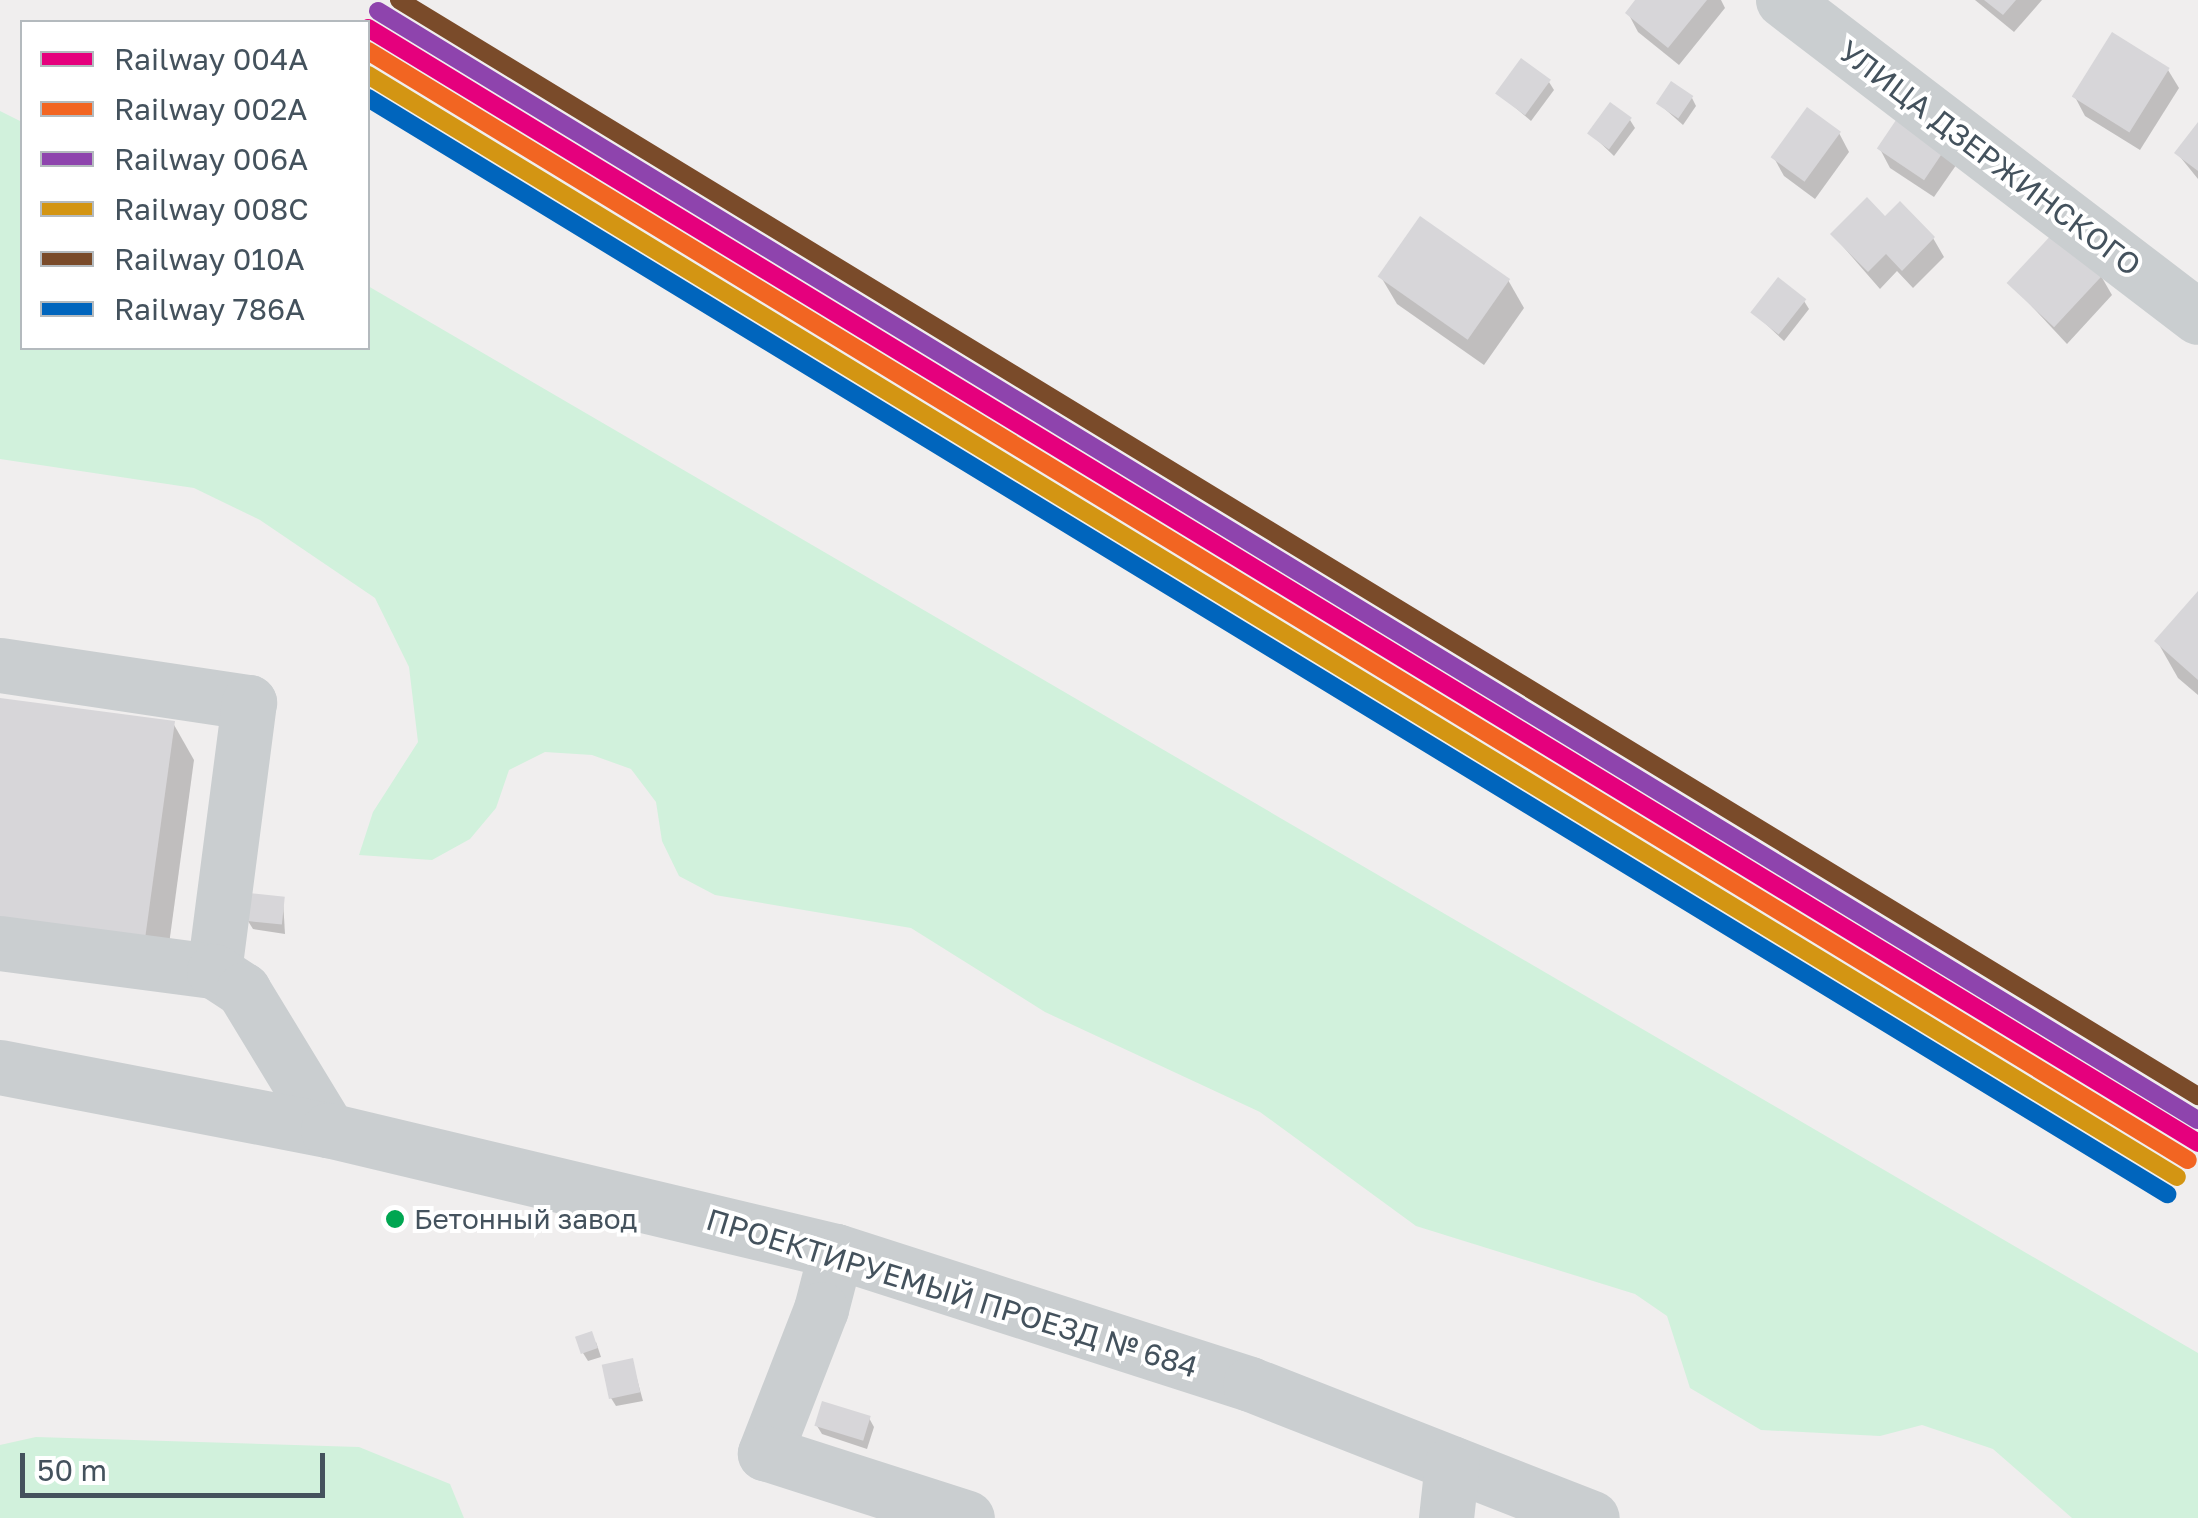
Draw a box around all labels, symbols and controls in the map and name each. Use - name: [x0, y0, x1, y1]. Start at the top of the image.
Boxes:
- legend: [20, 20, 370, 350]
- street label: УЛИЦА ДЗЕРЖИНСКОГО: [1832, 33, 2148, 283]
- text: Railway 004А: [114, 41, 308, 77]
- text: Railway 002А: [114, 91, 307, 127]
- text: Railway 006А: [114, 141, 308, 177]
- text: Railway 008С: [114, 191, 309, 227]
- text: Railway 010А: [114, 241, 305, 277]
- text: Railway 786А: [114, 291, 305, 327]
- street label: ПРОЕКТИРУЕМЫЙ ПРОЕЗД № 684: [702, 1201, 1202, 1385]
- place label: Бетонный завод: [414, 1202, 637, 1236]
- marker: Бетонный завод: [385, 1209, 405, 1229]
- scale bar: [25, 1433, 330, 1495]
- text: 50 m: [37, 1452, 107, 1488]

